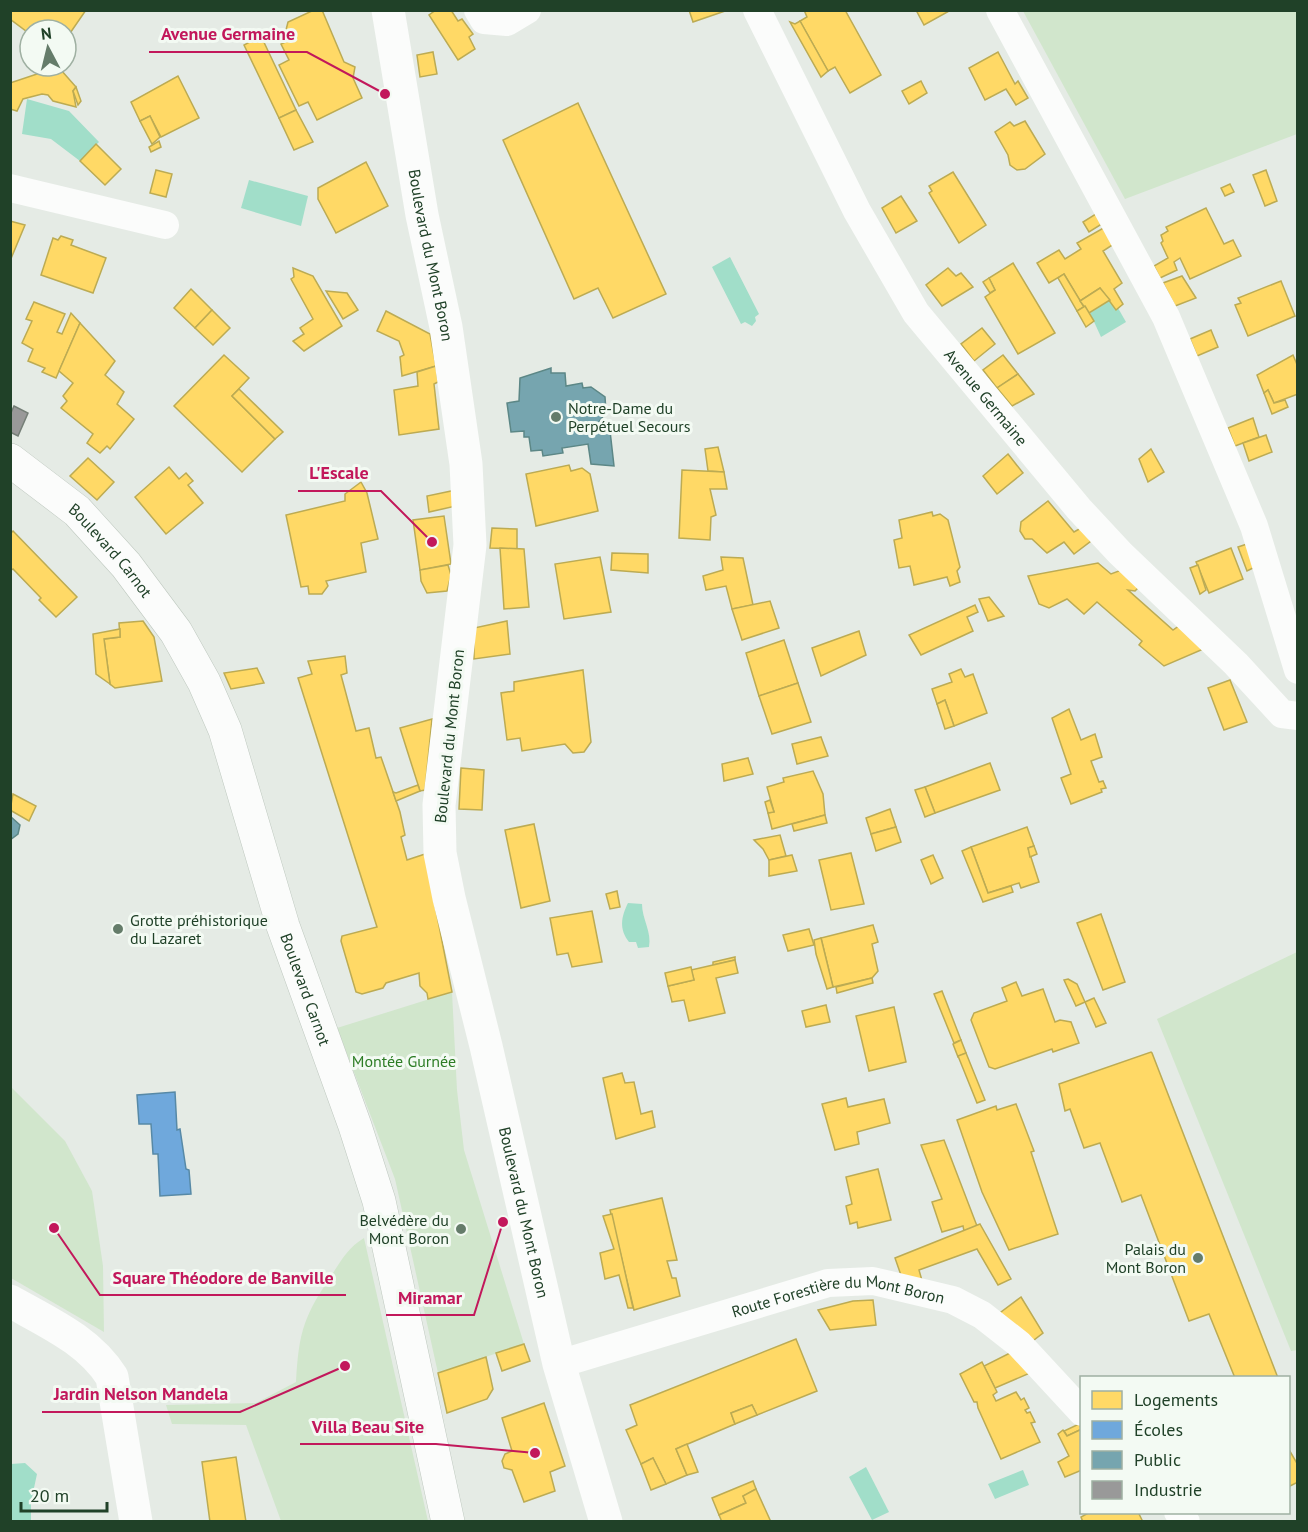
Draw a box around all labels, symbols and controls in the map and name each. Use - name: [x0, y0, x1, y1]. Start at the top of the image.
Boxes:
- callout: Avenue Germaine: [149, 16, 307, 52]
- north arrow: [18, 18, 78, 78]
- text: Avenue Germaine: [161, 22, 295, 45]
- text: N: [40, 23, 53, 44]
- street label: Boulevard du Mont Boron: [405, 168, 458, 342]
- street label: Avenue Germaine: [940, 345, 1032, 450]
- place label: Notre-Dame du Perpétuel Secours: [568, 398, 691, 436]
- marker: Notre-Dame du Perpétuel Secours: [549, 410, 563, 424]
- callout: L'Escale: [298, 455, 381, 491]
- text: L'Escale: [309, 461, 369, 484]
- street label: Boulevard Carnot: [65, 499, 157, 602]
- street label: Boulevard du Mont Boron: [430, 648, 468, 824]
- place label: Grotte préhistorique du Lazaret: [130, 910, 268, 948]
- marker: Grotte préhistorique du Lazaret: [111, 922, 125, 936]
- street label: Boulevard Carnot: [276, 930, 335, 1049]
- park label: Montée Gurnée: [352, 1051, 456, 1071]
- street label: Boulevard du Mont Boron: [495, 1125, 554, 1300]
- place label: Belvédère du Mont Boron: [359, 1210, 449, 1248]
- marker: Belvédère du Mont Boron: [454, 1222, 468, 1236]
- place label: Palais du Mont Boron: [1106, 1239, 1186, 1277]
- marker: Palais du Mont Boron: [1191, 1251, 1205, 1265]
- callout: Square Théodore de Banville: [100, 1259, 346, 1295]
- text: Square Théodore de Banville: [112, 1266, 334, 1289]
- street label: Route Forestière du Mont Boron: [729, 1271, 947, 1321]
- callout: Miramar: [386, 1279, 474, 1315]
- text: Miramar: [398, 1286, 463, 1309]
- callout: Jardin Nelson Mandela: [42, 1376, 240, 1412]
- legend: [1080, 1376, 1290, 1514]
- text: Jardin Nelson Mandela: [53, 1382, 228, 1405]
- text: Logements: [1134, 1388, 1218, 1411]
- callout: Villa Beau Site: [300, 1408, 436, 1444]
- text: Villa Beau Site: [311, 1415, 424, 1438]
- text: Écoles: [1134, 1418, 1183, 1441]
- text: Public: [1134, 1448, 1181, 1471]
- scale bar: [21, 1475, 106, 1513]
- text: Industrie: [1134, 1478, 1202, 1501]
- text: 20 m: [30, 1484, 69, 1507]

